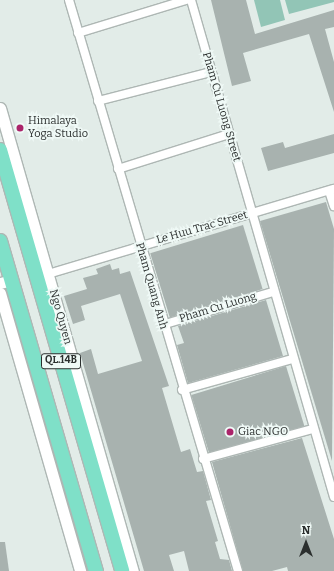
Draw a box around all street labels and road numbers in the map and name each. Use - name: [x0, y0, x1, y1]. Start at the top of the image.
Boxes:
- street label: Pham Cu Luong Street: [199, 51, 243, 163]
- street label: Le Huu Trac Street: [155, 209, 249, 247]
- street label: Pham Quang Anh: [132, 241, 170, 331]
- street label: Ngo Quyen: [46, 288, 74, 346]
- street label: Pham Cu Luong: [178, 290, 258, 326]
- road number: QL.14B: [41, 353, 81, 369]

